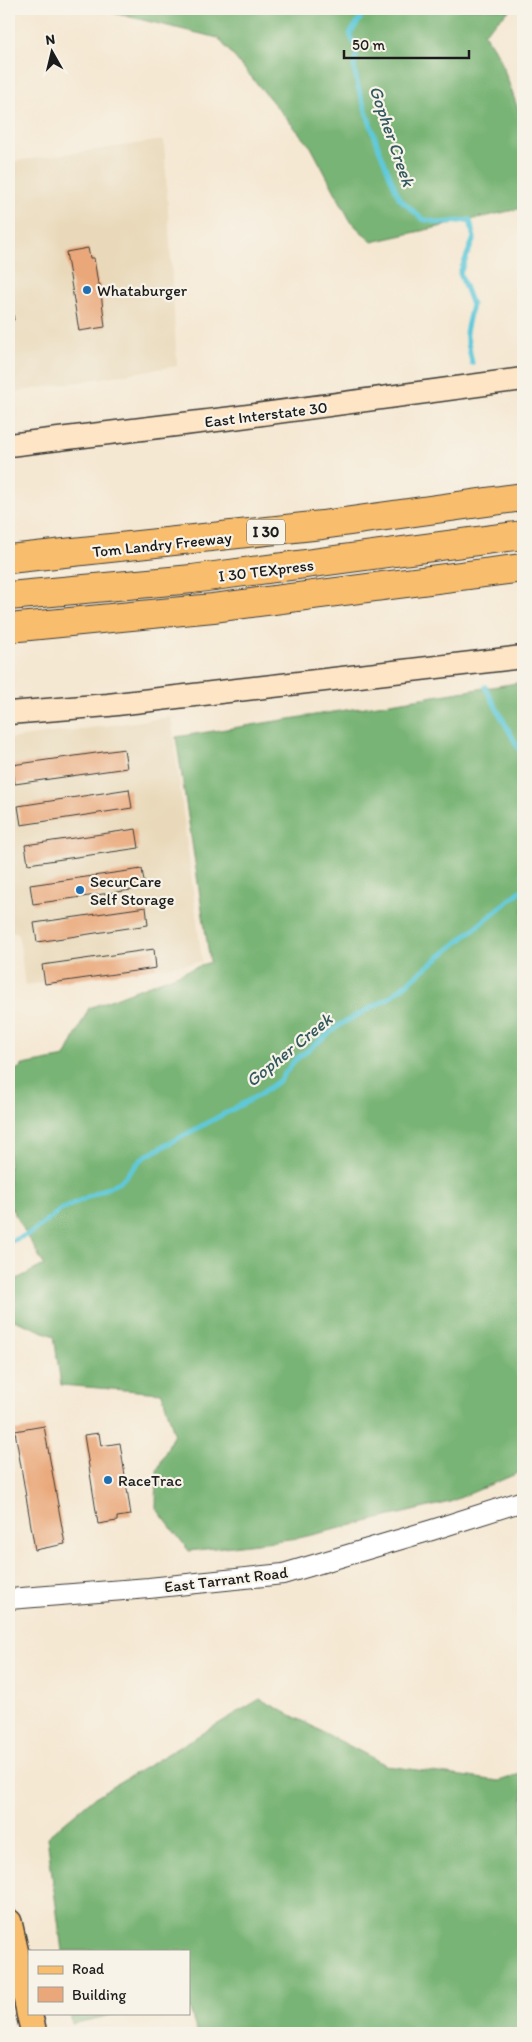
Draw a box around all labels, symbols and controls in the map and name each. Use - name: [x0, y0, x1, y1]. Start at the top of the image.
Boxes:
- north arrow: [28, 28, 78, 78]
- scale bar: [344, 28, 470, 60]
- text: N: [44, 31, 56, 49]
- text: 50 m: [352, 36, 385, 54]
- water label: Gopher Creek: [364, 83, 420, 191]
- place label: Whataburger: [97, 281, 188, 300]
- marker: Whataburger: [81, 284, 93, 296]
- street label: East Interstate 30: [203, 398, 329, 431]
- road number: I 30: [247, 520, 285, 544]
- street label: Tom Landry Freeway: [92, 528, 233, 561]
- street label: I 30 TEXpress: [217, 555, 315, 586]
- place label: SecurCare Self Storage: [90, 872, 174, 909]
- marker: SecurCare Self Storage: [74, 884, 86, 896]
- water label: Gopher Creek: [241, 1007, 338, 1092]
- place label: RaceTrac: [118, 1471, 182, 1490]
- marker: RaceTrac: [102, 1474, 114, 1486]
- street label: East Tarrant Road: [163, 1562, 289, 1597]
- legend: [28, 1950, 190, 2014]
- text: Road: [72, 1960, 105, 1978]
- text: Building: [72, 1986, 126, 2004]

